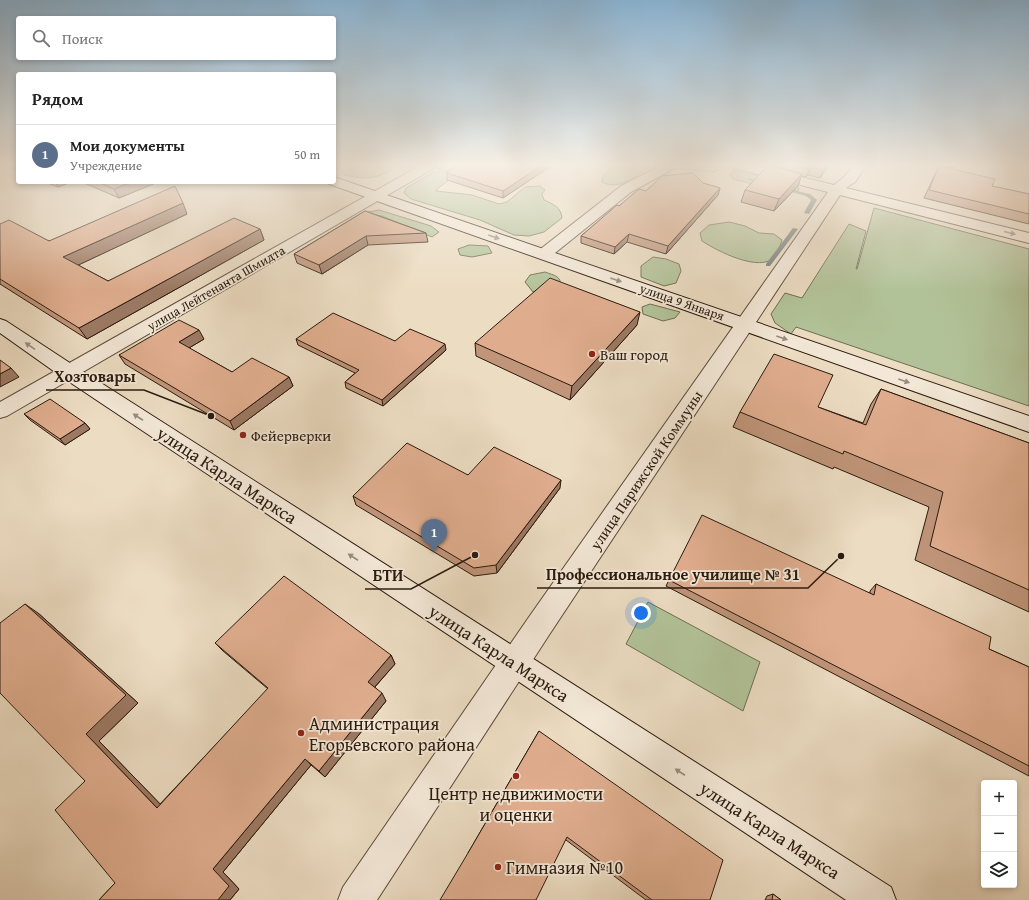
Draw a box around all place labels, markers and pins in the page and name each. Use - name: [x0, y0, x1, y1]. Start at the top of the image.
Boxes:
- place label: Ваш город: [600, 344, 668, 365]
- marker: Ваш город: [587, 349, 597, 359]
- callout: Хозтовары: [46, 362, 144, 390]
- place label: Фейерверки: [251, 425, 331, 446]
- marker: Фейерверки: [238, 430, 248, 440]
- pin: 1: [421, 519, 447, 552]
- callout: Профессиональное училище № 31: [537, 560, 808, 588]
- callout: БТИ: [365, 561, 411, 589]
- place label: Администрация Егорьевского района: [309, 710, 475, 758]
- marker: Администрация Егорьевского района: [296, 728, 306, 738]
- marker: Центр недвижимости и оценки: [511, 771, 521, 781]
- place label: Центр недвижимости и оценки: [429, 780, 603, 828]
- place label: Гимназия №10: [506, 854, 624, 881]
- marker: Гимназия №10: [493, 862, 503, 872]

